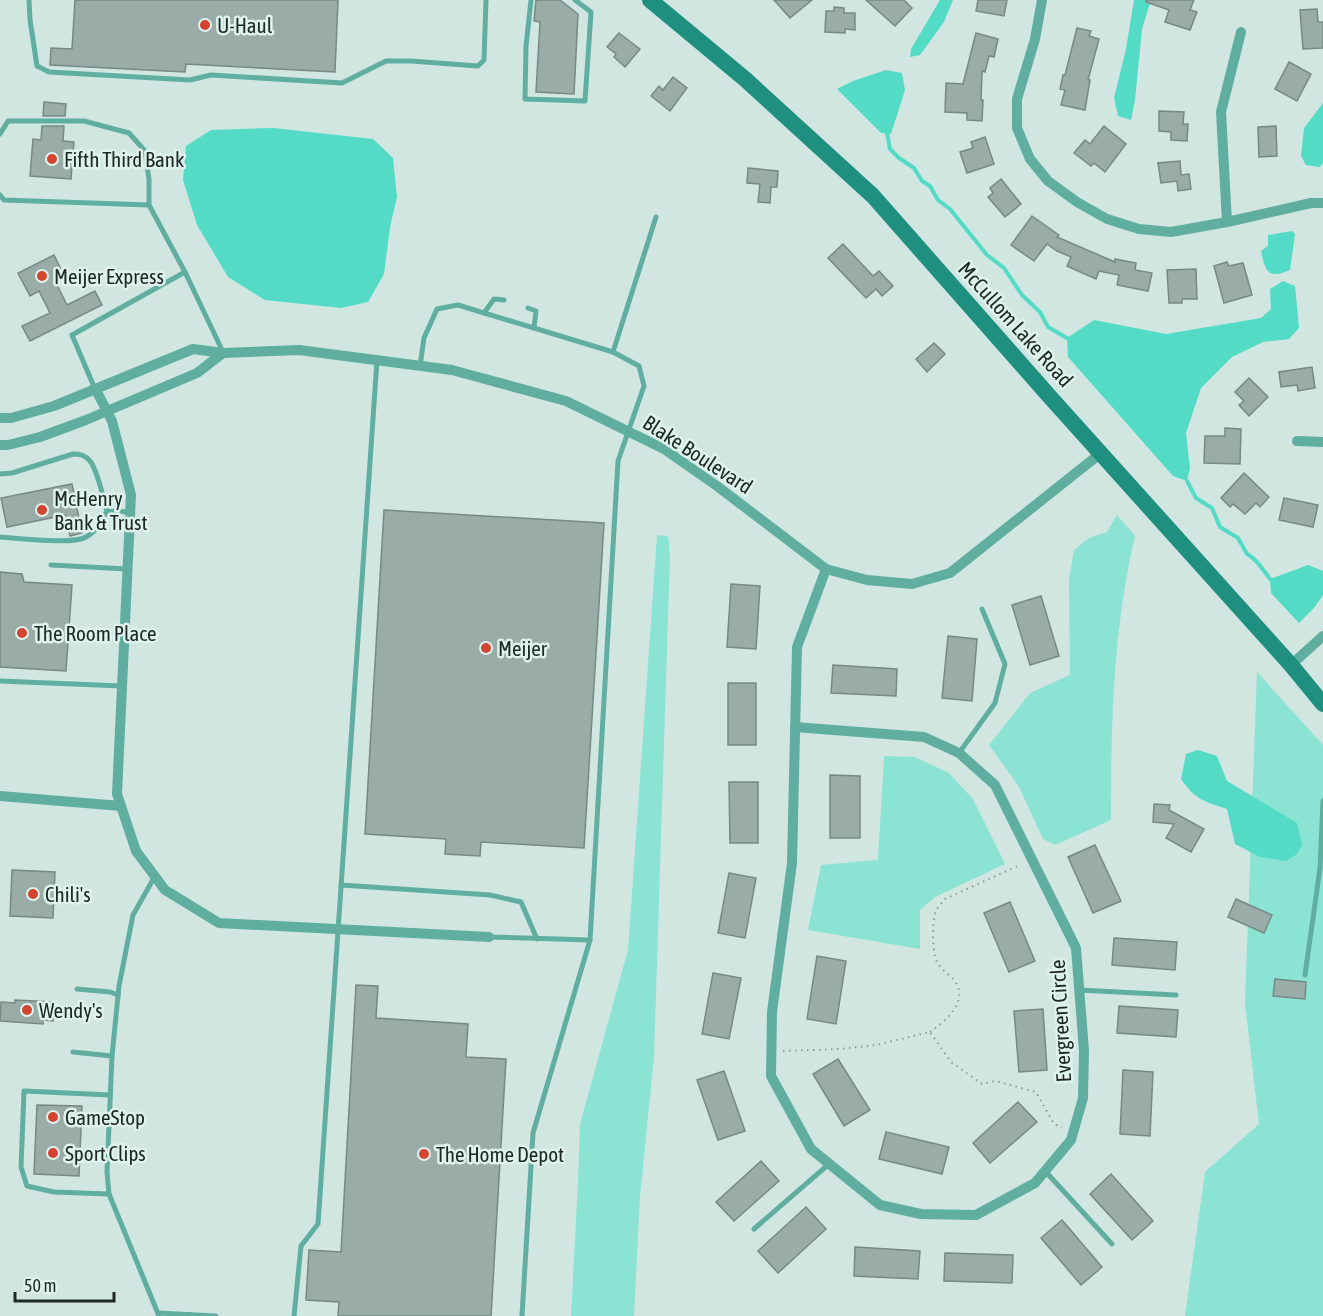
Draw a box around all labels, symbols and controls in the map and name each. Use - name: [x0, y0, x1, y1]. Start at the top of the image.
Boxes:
- place label: U-Haul: [217, 13, 273, 37]
- marker: U-Haul: [198, 18, 212, 32]
- place label: Fifth Third Bank: [64, 147, 184, 171]
- marker: Fifth Third Bank: [45, 152, 59, 166]
- street label: McCullom Lake Road: [954, 257, 1078, 391]
- place label: Meijer Express: [54, 264, 164, 288]
- marker: Meijer Express: [35, 269, 49, 283]
- street label: Blake Boulevard: [639, 410, 757, 498]
- place label: McHenry Bank & Trust: [54, 486, 148, 534]
- marker: McHenry Bank & Trust: [35, 503, 49, 517]
- place label: The Room Place: [34, 621, 157, 645]
- marker: The Room Place: [15, 626, 29, 640]
- place label: Meijer: [498, 636, 548, 660]
- marker: Meijer: [479, 641, 493, 655]
- place label: Chili's: [45, 882, 91, 906]
- marker: Chili's: [26, 887, 40, 901]
- street label: Evergreen Circle: [1045, 959, 1075, 1083]
- place label: Wendy's: [39, 998, 103, 1022]
- marker: Wendy's: [20, 1003, 34, 1017]
- place label: GameStop: [65, 1105, 145, 1129]
- marker: GameStop: [46, 1110, 60, 1124]
- place label: Sport Clips: [65, 1141, 146, 1165]
- place label: The Home Depot: [436, 1142, 564, 1166]
- marker: Sport Clips: [46, 1146, 60, 1160]
- marker: The Home Depot: [417, 1147, 431, 1161]
- scale bar: [15, 1265, 114, 1303]
- text: 50 m: [24, 1275, 56, 1296]

